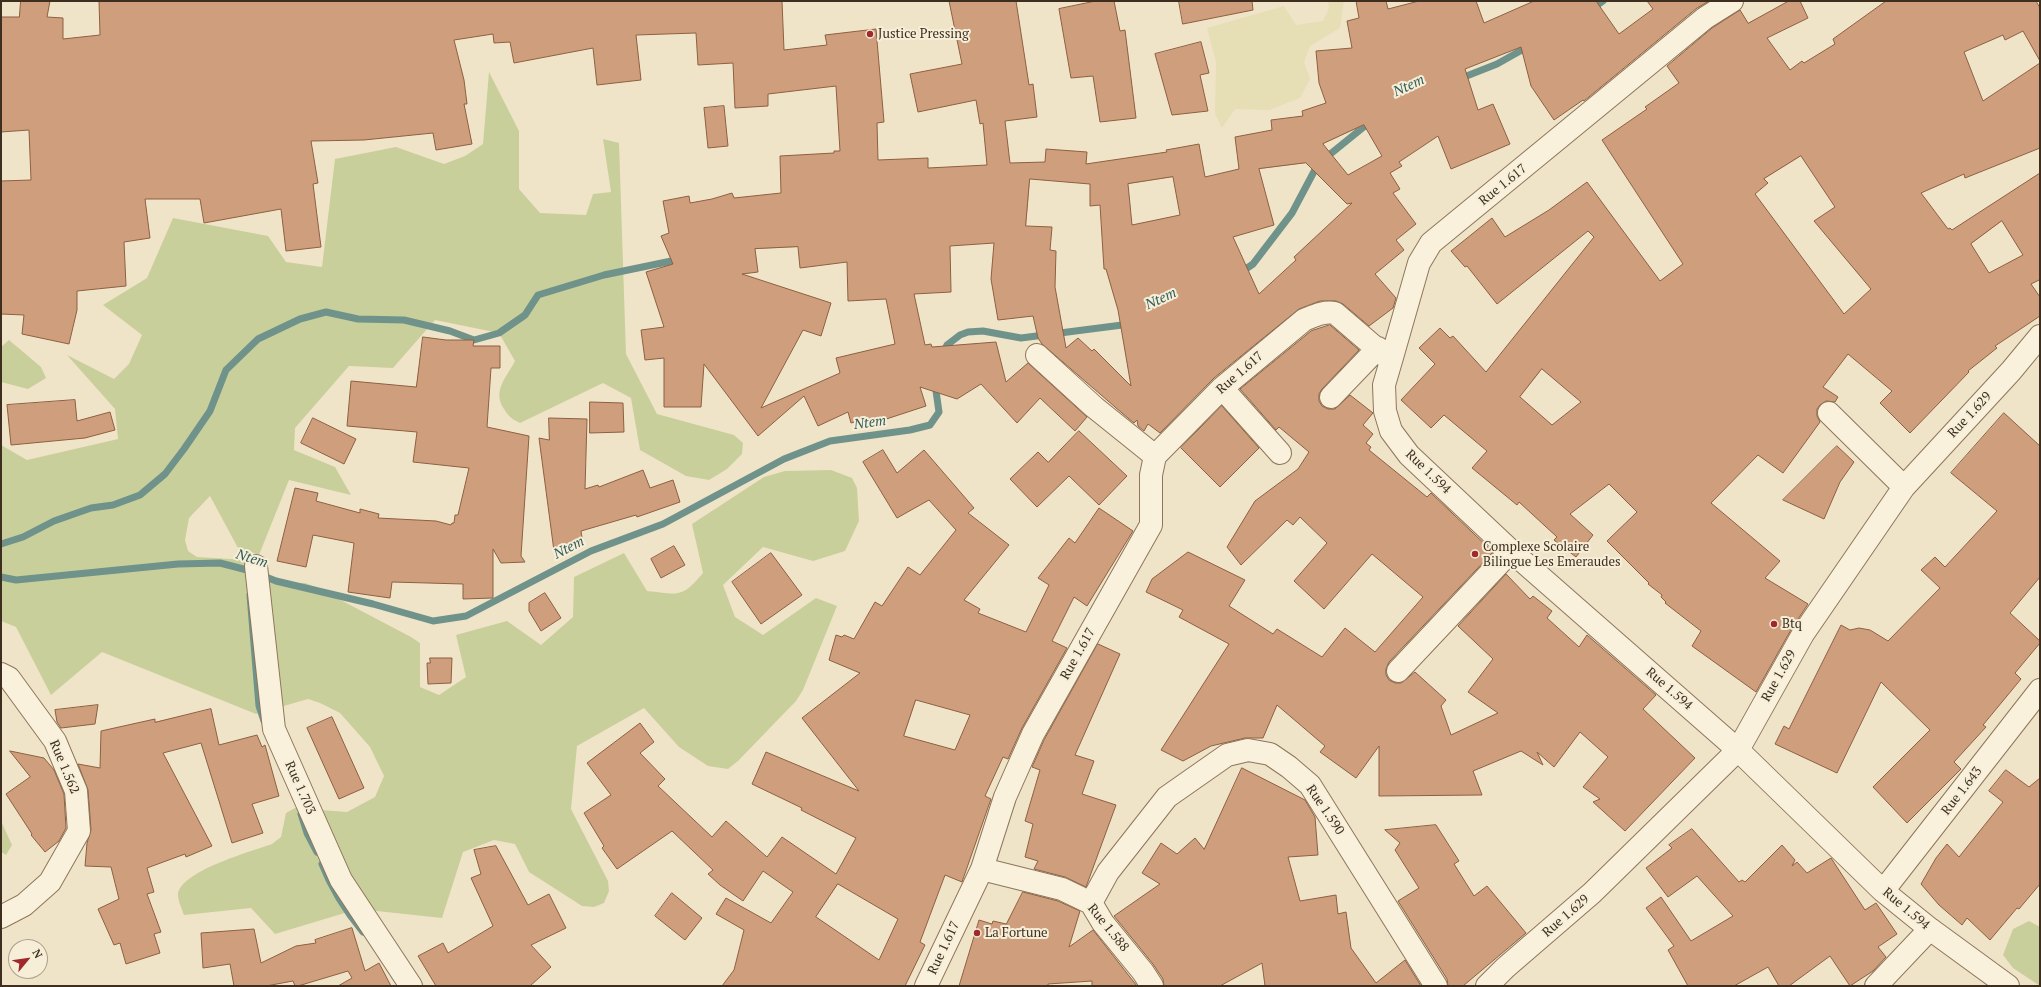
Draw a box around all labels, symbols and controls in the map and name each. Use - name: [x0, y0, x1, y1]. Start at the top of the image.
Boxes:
- place label: Justice Pressing: [878, 26, 969, 42]
- marker: Justice Pressing: [865, 29, 875, 39]
- water label: Ntem: [1391, 72, 1427, 100]
- street label: Rue 1.617: [1476, 161, 1530, 209]
- water label: Ntem: [1143, 285, 1179, 313]
- street label: Rue 1.617: [1213, 348, 1267, 398]
- street label: Rue 1.629: [1945, 389, 1995, 441]
- water label: Ntem: [853, 413, 887, 433]
- street label: Rue 1.594: [1402, 447, 1454, 497]
- water label: Ntem: [551, 533, 587, 563]
- place label: Complexe Scolaire Bilingue Les Emeraudes: [1483, 539, 1621, 570]
- water label: Ntem: [234, 546, 270, 572]
- marker: Complexe Scolaire Bilingue Les Emeraudes: [1470, 549, 1480, 559]
- place label: Btq: [1782, 616, 1802, 632]
- marker: Btq: [1769, 619, 1779, 629]
- street label: Rue 1.617: [1057, 625, 1099, 683]
- street label: Rue 1.629: [1758, 647, 1800, 705]
- street label: Rue 1.594: [1642, 664, 1696, 714]
- street label: Rue 1.562: [46, 738, 82, 796]
- street label: Rue 1.703: [281, 759, 319, 817]
- street label: Rue 1.643: [1938, 764, 1986, 818]
- street label: Rue 1.590: [1303, 782, 1347, 838]
- street label: Rue 1.594: [1879, 885, 1933, 933]
- street label: Rue 1.629: [1539, 891, 1593, 941]
- street label: Rue 1.588: [1084, 901, 1132, 955]
- street label: Rue 1.617: [925, 919, 963, 977]
- place label: La Fortune: [985, 925, 1048, 941]
- marker: La Fortune: [972, 928, 982, 938]
- north arrow: [8, 939, 48, 979]
- text: N: [29, 947, 46, 961]

